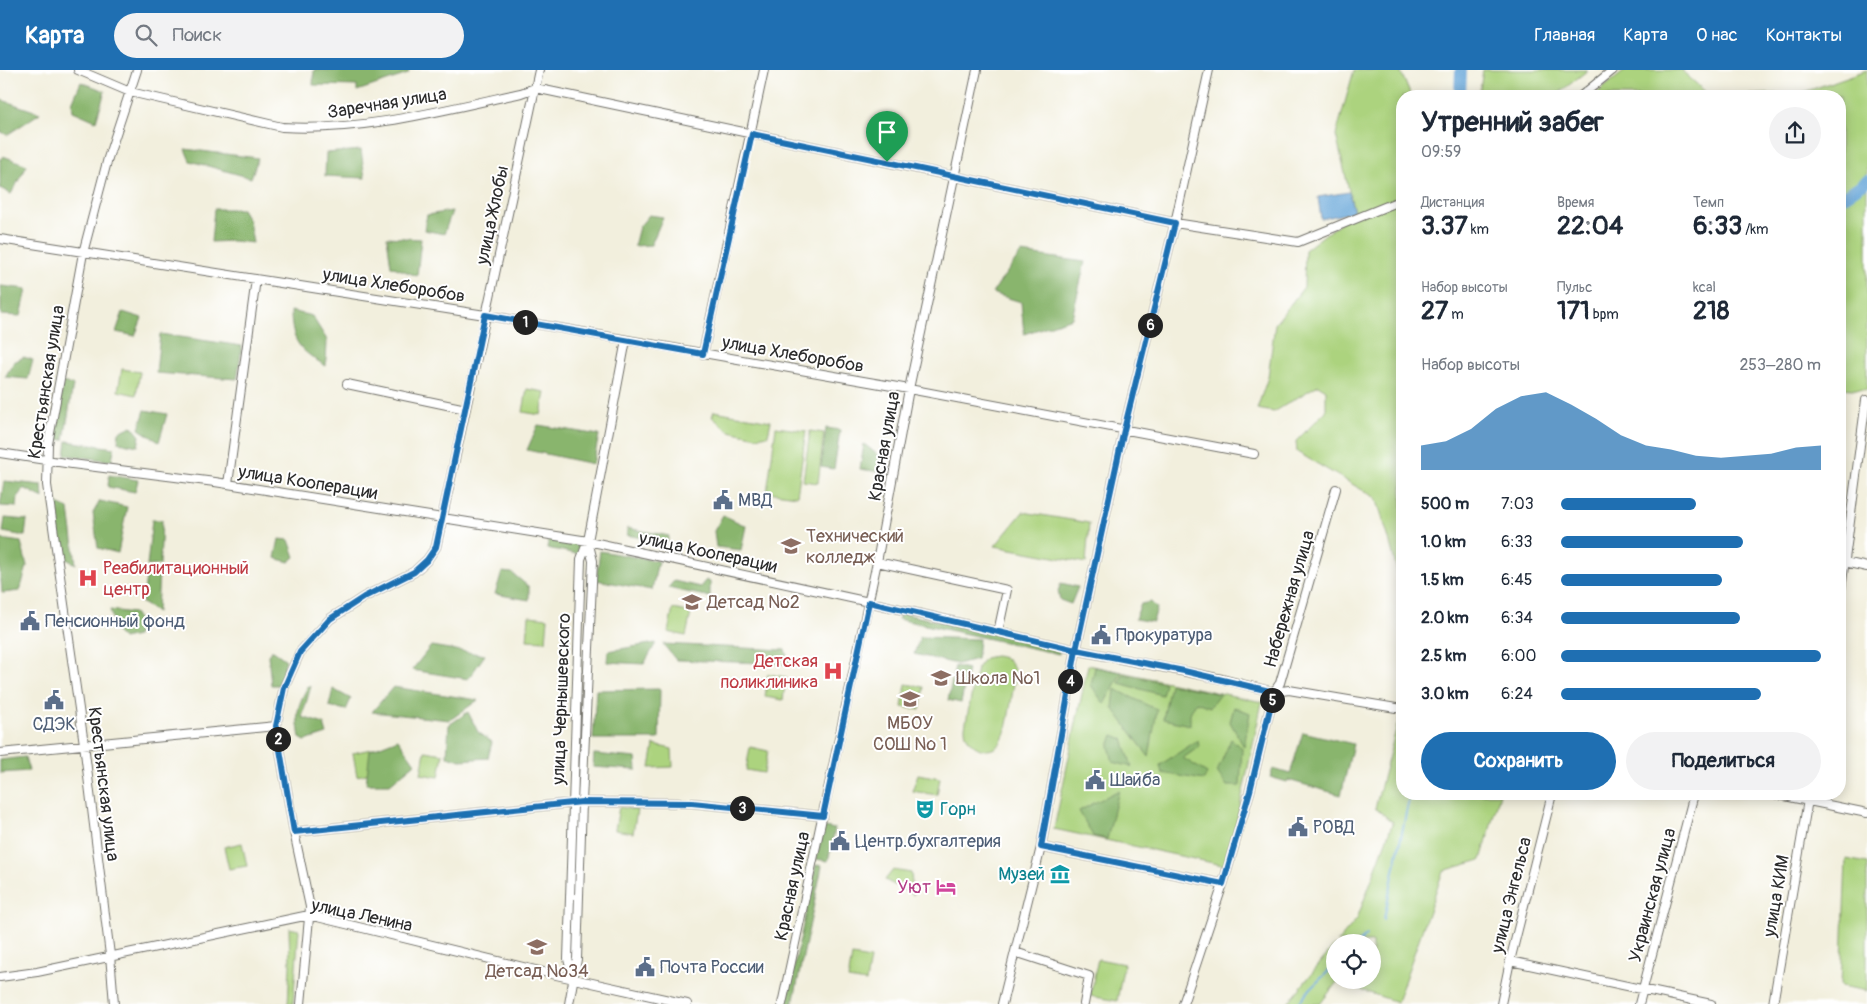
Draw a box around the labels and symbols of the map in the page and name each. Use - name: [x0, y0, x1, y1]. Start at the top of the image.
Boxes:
- street label: Заречная улица: [326, 83, 448, 124]
- pin: [866, 111, 908, 162]
- street label: улица Жлобы: [471, 164, 514, 268]
- street label: улица Хлеборобов: [320, 263, 467, 308]
- street label: Крестьянская улица: [23, 304, 70, 461]
- pin: 1: [512, 310, 538, 334]
- pin: 6: [1138, 312, 1162, 338]
- street label: улица Хлеборобов: [719, 331, 866, 378]
- street label: Красная улица: [864, 389, 905, 503]
- street label: улица Кооперации: [236, 460, 379, 505]
- public building icon: МВД: [712, 489, 734, 511]
- place label: МВД: [738, 489, 772, 512]
- place label: Технический колледж: [806, 525, 904, 569]
- street label: улица Кооперации: [636, 526, 779, 578]
- street label: Набережная улица: [1259, 528, 1320, 670]
- school or university icon: Технический колледж: [780, 535, 802, 557]
- place label: Реабилитационный центр: [103, 557, 249, 601]
- hospital icon: Реабилитационный центр: [77, 567, 99, 589]
- school or university icon: Детсад №2: [681, 591, 703, 613]
- place label: Детсад №2: [706, 591, 800, 614]
- public building icon: Пенсионный фонд: [19, 610, 41, 632]
- place label: Пенсионный фонд: [45, 610, 185, 633]
- street label: улица Чернышевского: [547, 612, 576, 786]
- public building icon: Прокуратура: [1090, 624, 1112, 646]
- place label: Прокуратура: [1116, 624, 1212, 647]
- place label: Детская поликлиника: [720, 650, 818, 694]
- hospital icon: Детская поликлиника: [822, 660, 844, 682]
- school or university icon: Школа №1: [930, 667, 952, 689]
- place label: Школа №1: [956, 667, 1040, 690]
- pin: 4: [1058, 668, 1082, 694]
- school or university icon: МБОУ СОШ № 1: [899, 688, 921, 710]
- pin: 5: [1260, 688, 1284, 712]
- public building icon: СДЭК: [43, 689, 65, 711]
- street label: Крестьянская улица: [83, 706, 124, 863]
- place label: МБОУ СОШ № 1: [873, 712, 947, 756]
- place label: СДЭК: [32, 713, 76, 736]
- pin: 2: [266, 726, 290, 752]
- public building icon: Шайба: [1084, 769, 1106, 791]
- place label: Шайба: [1110, 769, 1160, 792]
- pin: 3: [730, 796, 754, 820]
- theatre icon: Горн: [914, 798, 936, 820]
- place label: Горн: [940, 798, 976, 821]
- public building icon: РОВД: [1287, 816, 1309, 838]
- place label: РОВД: [1313, 816, 1355, 839]
- street label: Украинская улица: [1624, 826, 1681, 965]
- street label: Красная улица: [770, 829, 815, 943]
- public building icon: Центр.бухгалтерия: [829, 830, 851, 852]
- place label: Центр.бухгалтерия: [855, 830, 1001, 853]
- street label: улица Энгельса: [1486, 835, 1537, 957]
- street label: улица КИМ: [1758, 853, 1795, 940]
- place label: Музей: [998, 863, 1045, 886]
- museum icon: Музей: [1049, 863, 1071, 885]
- place label: Уют: [897, 876, 931, 899]
- hotel icon: Уют: [935, 876, 957, 898]
- street label: улица Ленина: [308, 893, 415, 937]
- school or university icon: Детсад №34: [526, 936, 548, 958]
- public building icon: Почта России: [634, 956, 656, 978]
- place label: Почта России: [660, 956, 764, 979]
- place label: Детсад №34: [484, 960, 589, 983]

